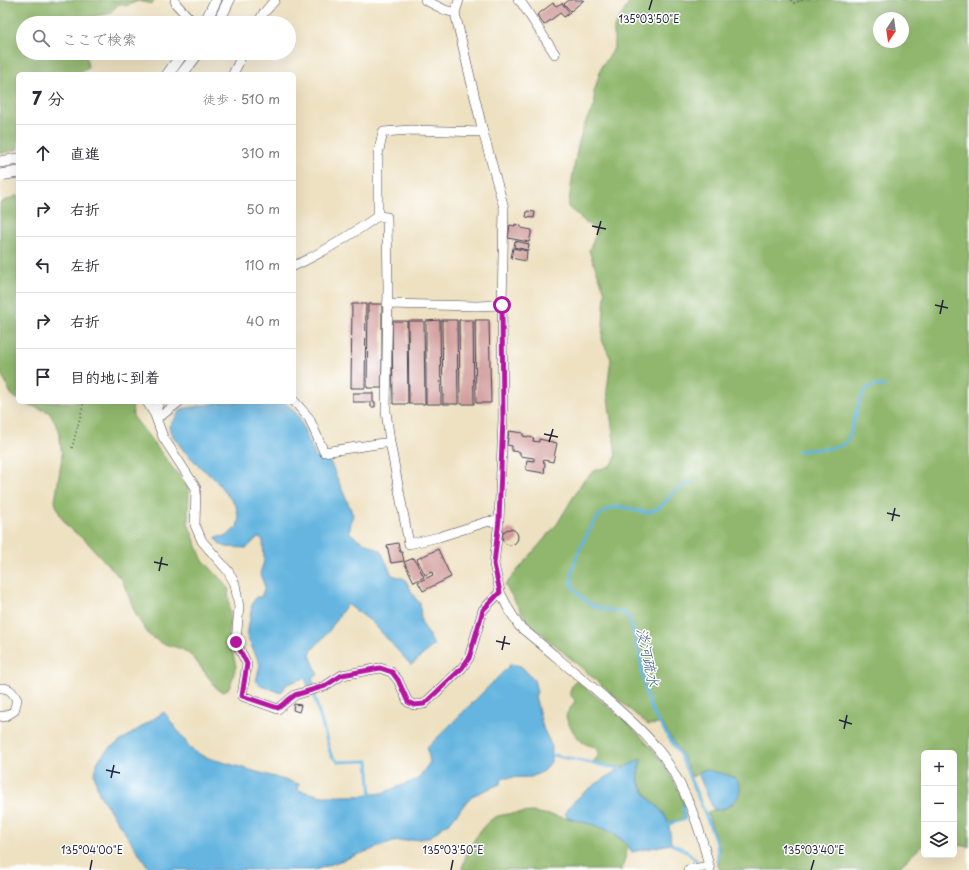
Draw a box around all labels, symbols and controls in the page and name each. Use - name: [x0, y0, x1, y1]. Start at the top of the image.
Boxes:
- text: 135°03'50"E: [618, 11, 680, 26]
- north arrow: [873, 12, 909, 48]
- search box: [16, 16, 296, 60]
- icon: search: [30, 27, 52, 49]
- text: ここで検索: [62, 27, 137, 50]
- text: 7 分: [32, 85, 64, 111]
- text: 徒歩 · 510 m: [203, 89, 280, 108]
- text: 直進: [70, 141, 100, 164]
- icon: ahead: [32, 142, 54, 164]
- text: 310 m: [241, 143, 280, 162]
- text: 右折: [70, 197, 100, 220]
- icon: right: [32, 198, 54, 220]
- text: 50 m: [246, 199, 280, 218]
- text: 左折: [70, 253, 100, 276]
- icon: left: [32, 254, 54, 276]
- text: 110 m: [245, 255, 280, 274]
- route start: [493, 296, 511, 314]
- text: 右折: [70, 309, 100, 332]
- icon: right: [32, 310, 54, 332]
- text: 40 m: [246, 311, 280, 330]
- text: 目的地に到着: [70, 365, 160, 388]
- icon: arrive: [32, 366, 54, 388]
- water label: 淡河疏水: [632, 625, 666, 689]
- route end: [227, 633, 245, 651]
- map controls: [921, 750, 957, 858]
- button: +: [921, 750, 957, 786]
- button: −: [921, 786, 957, 822]
- button: layers: [921, 822, 957, 858]
- text: 135°04'00"E: [61, 842, 123, 857]
- text: 135°03'50"E: [422, 842, 484, 857]
- text: 135°03'40"E: [783, 842, 845, 857]

